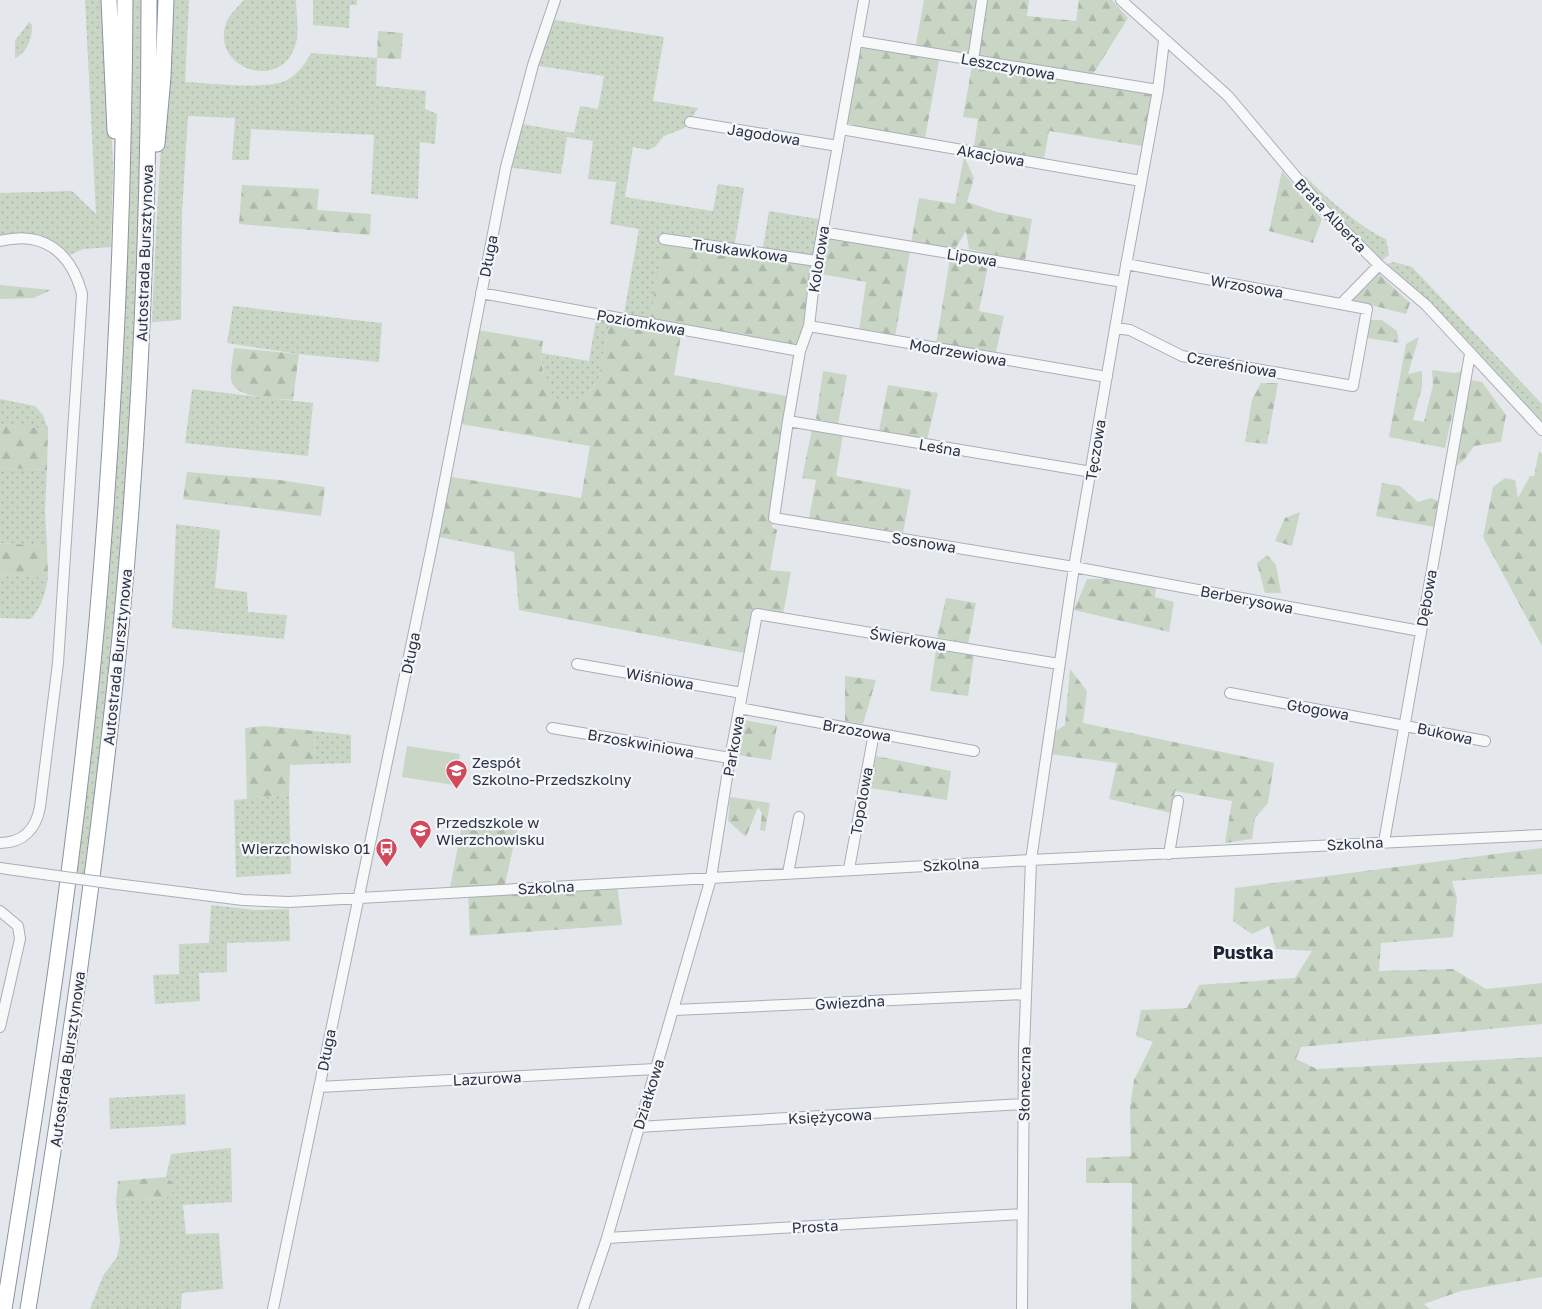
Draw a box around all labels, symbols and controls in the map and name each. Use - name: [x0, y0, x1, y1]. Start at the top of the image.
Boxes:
- street label: Leszczynowa: [959, 49, 1057, 83]
- street label: Jagodowa: [726, 119, 802, 149]
- street label: Akacjowa: [956, 140, 1026, 170]
- street label: Autostrada Bursztynowa: [132, 164, 156, 342]
- street label: Brata Alberta: [1291, 174, 1371, 256]
- street label: Kolorowa: [804, 224, 832, 294]
- street label: Długa: [475, 233, 501, 279]
- street label: Truskawkowa: [691, 234, 789, 266]
- street label: Lipowa: [945, 244, 999, 270]
- street label: Wrzosowa: [1209, 271, 1285, 301]
- street label: Poziomkowa: [595, 305, 687, 339]
- street label: Modrzewiowa: [908, 335, 1008, 369]
- street label: Czereśniowa: [1186, 347, 1278, 381]
- street label: Tęczowa: [1081, 418, 1109, 482]
- street label: Leśna: [917, 434, 963, 460]
- street label: Sosnowa: [891, 528, 957, 556]
- street label: Autostrada Bursztynowa: [99, 568, 135, 746]
- street label: Dębowa: [1412, 568, 1440, 628]
- street label: Berberysowa: [1199, 581, 1295, 617]
- street label: Świerkowa: [868, 624, 948, 654]
- street label: Długa: [397, 630, 423, 676]
- street label: Wiśniowa: [625, 663, 695, 693]
- street label: Głogowa: [1285, 695, 1351, 723]
- street label: Parkowa: [719, 714, 747, 778]
- street label: Brzozowa: [821, 715, 893, 745]
- street label: Bukowa: [1416, 718, 1474, 748]
- street label: Brzoskwiniowa: [586, 725, 696, 761]
- place label: Zespół Szkolno-Przedszkolny: [472, 753, 632, 788]
- school or university icon: Zespół Szkolno-Przedszkolny: [444, 759, 468, 790]
- street label: Topolowa: [846, 765, 876, 837]
- place label: Przedszkole w Wierzchowisku: [436, 813, 545, 848]
- school or university icon: Przedszkole w Wierzchowisku: [408, 819, 432, 850]
- street label: Szkolna: [1326, 833, 1384, 853]
- bus stop icon: Wierzchowisko 01: [374, 836, 398, 867]
- place label: Wierzchowisko 01: [241, 839, 370, 857]
- street label: Szkolna: [922, 854, 980, 874]
- street label: Szkolna: [517, 877, 575, 897]
- district label: Pustka: [1213, 941, 1273, 963]
- street label: Autostrada Bursztynowa: [46, 970, 88, 1148]
- street label: Gwiezdna: [815, 991, 885, 1013]
- street label: Długa: [313, 1027, 339, 1073]
- street label: Słoneczna: [1014, 1046, 1034, 1122]
- street label: Działkowa: [629, 1056, 667, 1132]
- street label: Lazurowa: [452, 1067, 522, 1089]
- street label: Księżycowa: [788, 1105, 872, 1127]
- street label: Prosta: [791, 1216, 839, 1236]

